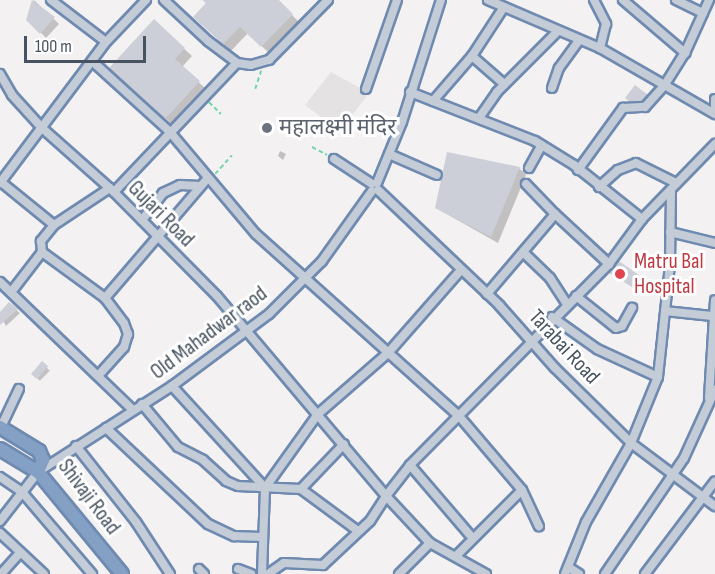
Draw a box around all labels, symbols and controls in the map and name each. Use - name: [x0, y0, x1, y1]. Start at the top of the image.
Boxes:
- scale bar: [27, 24, 148, 62]
- text: 100 m: [35, 36, 72, 57]
- place label: महालक्ष्मी मंदिर: [279, 115, 396, 141]
- marker: महालक्ष्मी मंदिर: [260, 121, 274, 135]
- street label: Gujari Road: [122, 175, 200, 253]
- place label: Matru Bal Hospital: [634, 248, 704, 300]
- marker: Matru Bal Hospital: [611, 265, 629, 283]
- street label: Old Mahadwar raod: [145, 281, 273, 385]
- street label: Tarabai Road: [523, 304, 605, 390]
- street label: Shivaji Road: [52, 454, 126, 540]

